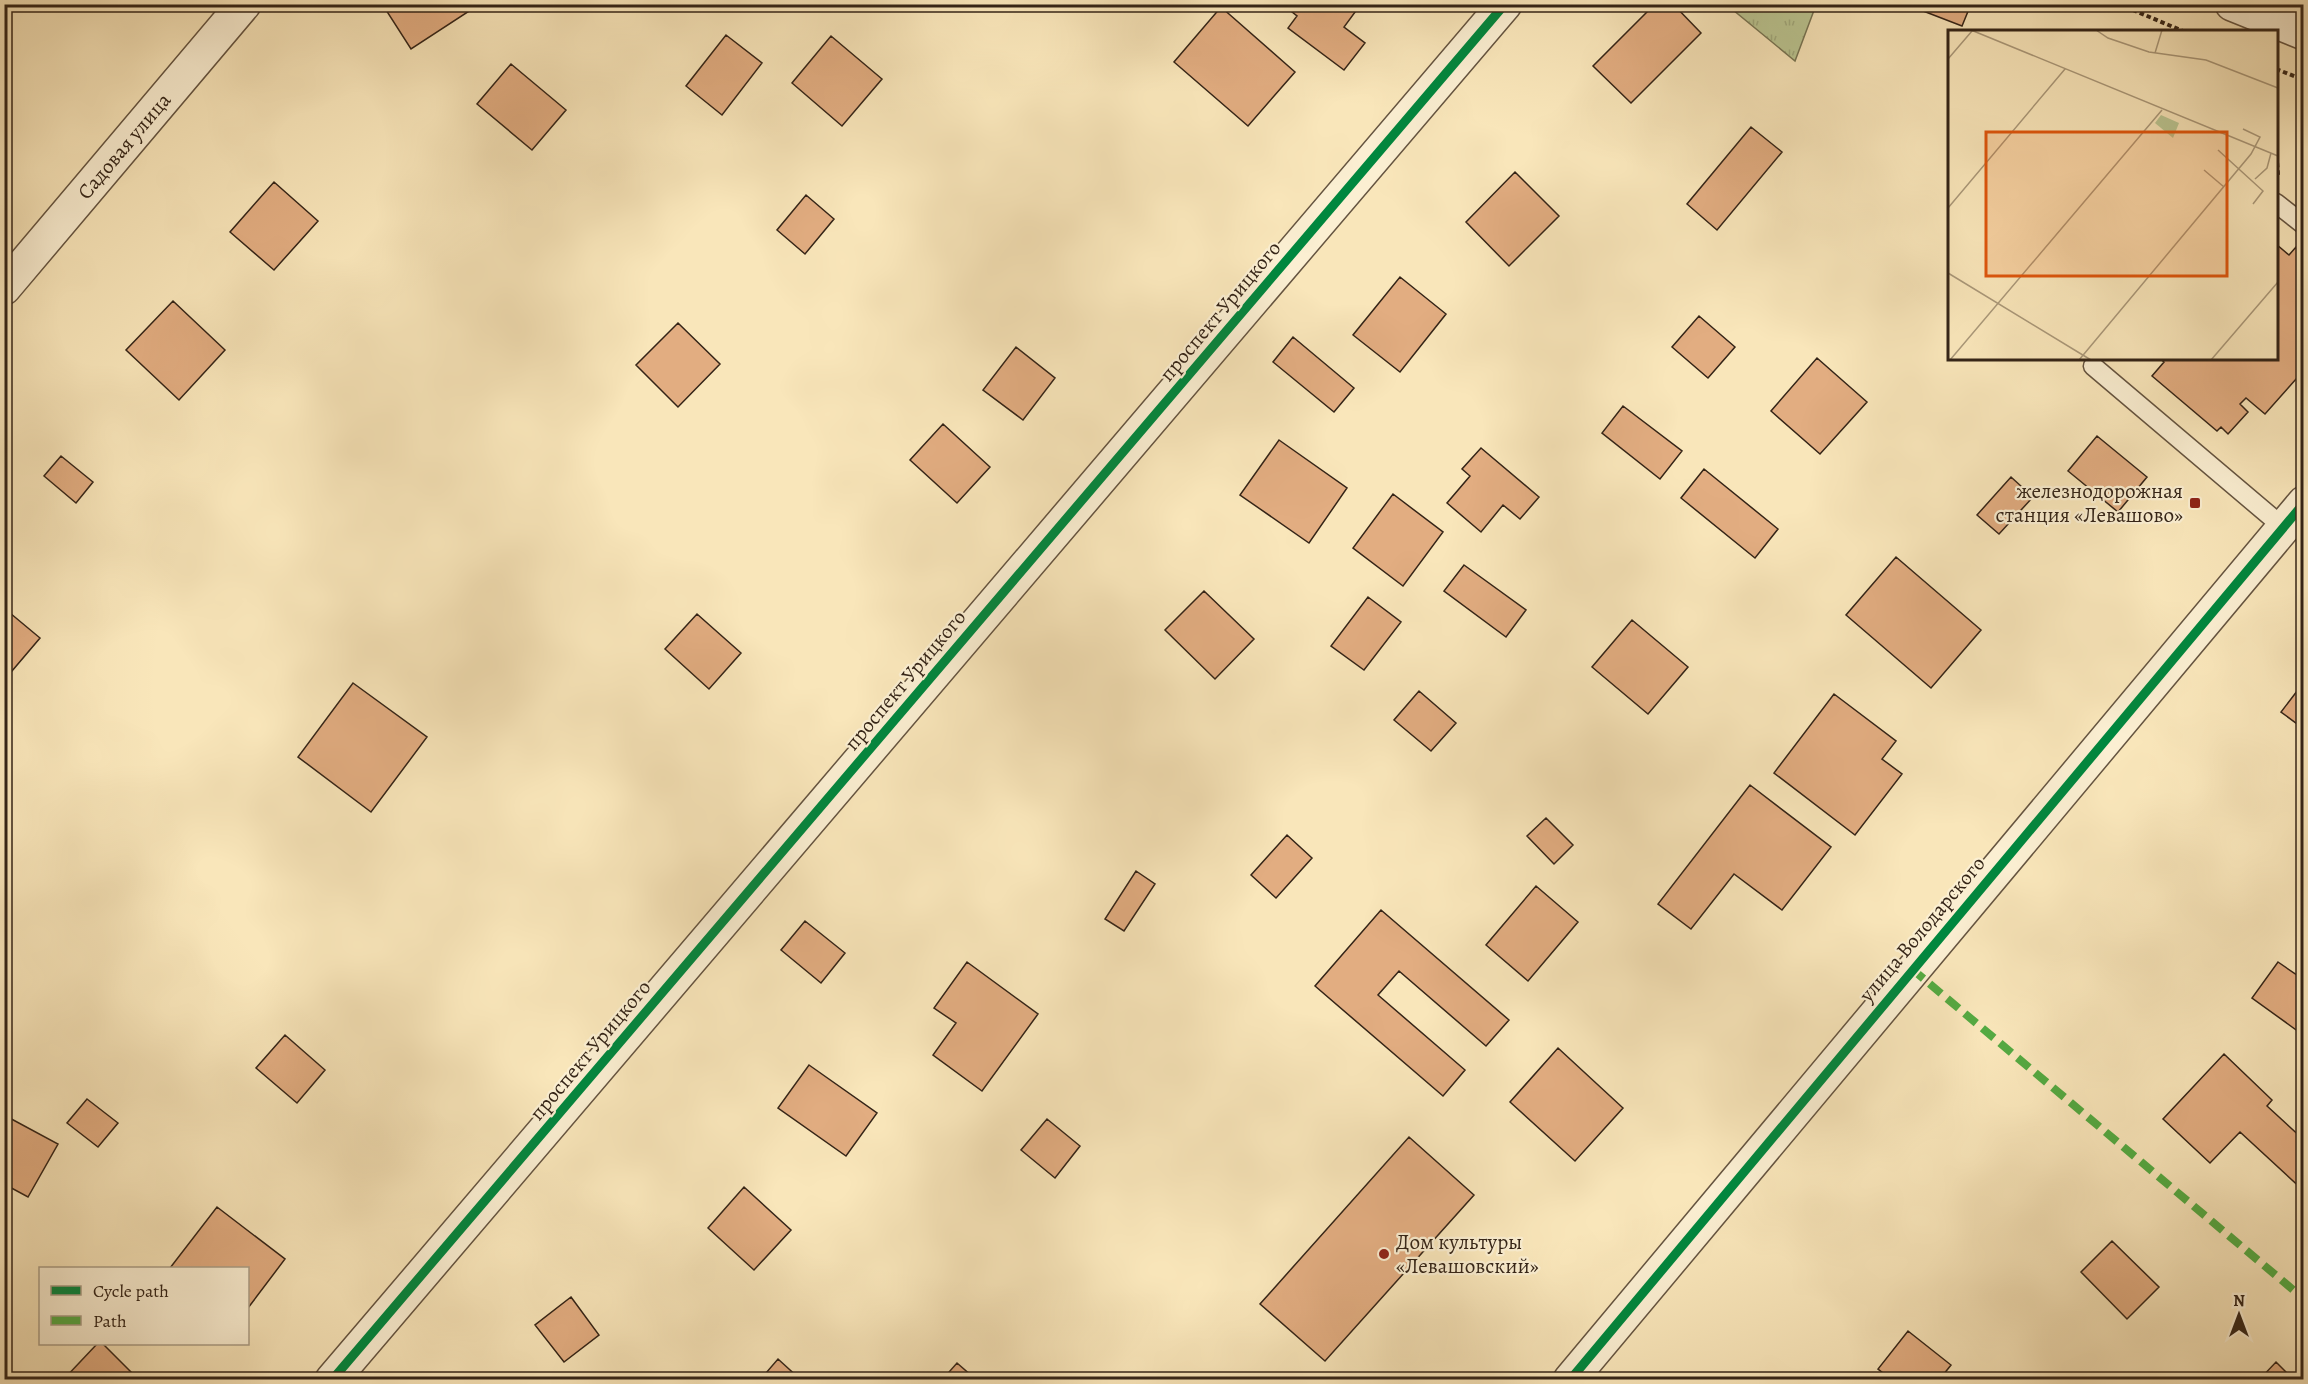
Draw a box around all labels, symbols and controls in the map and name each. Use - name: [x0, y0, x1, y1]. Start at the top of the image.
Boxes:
- inset map: [1948, 30, 2278, 360]
- street label: Садовая улица: [71, 86, 177, 205]
- street label: проспект Урицкого: [1153, 235, 1287, 387]
- place label: железнодорожная станция «Левашово»: [1996, 477, 2183, 529]
- marker: железнодорожная станция «Левашово»: [2188, 496, 2202, 510]
- street label: проспект Урицкого: [838, 604, 972, 756]
- street label: улица Володарского: [1852, 850, 1991, 1009]
- street label: проспект Урицкого: [523, 974, 657, 1126]
- place label: Дом культуры «Левашовский»: [1396, 1228, 1539, 1280]
- marker: Дом культуры «Левашовский»: [1377, 1247, 1391, 1261]
- legend: [39, 1267, 249, 1345]
- text: Cycle path: [93, 1279, 169, 1303]
- north arrow: [2209, 1285, 2269, 1345]
- text: N: [2233, 1290, 2245, 1312]
- text: Path: [93, 1309, 127, 1333]

